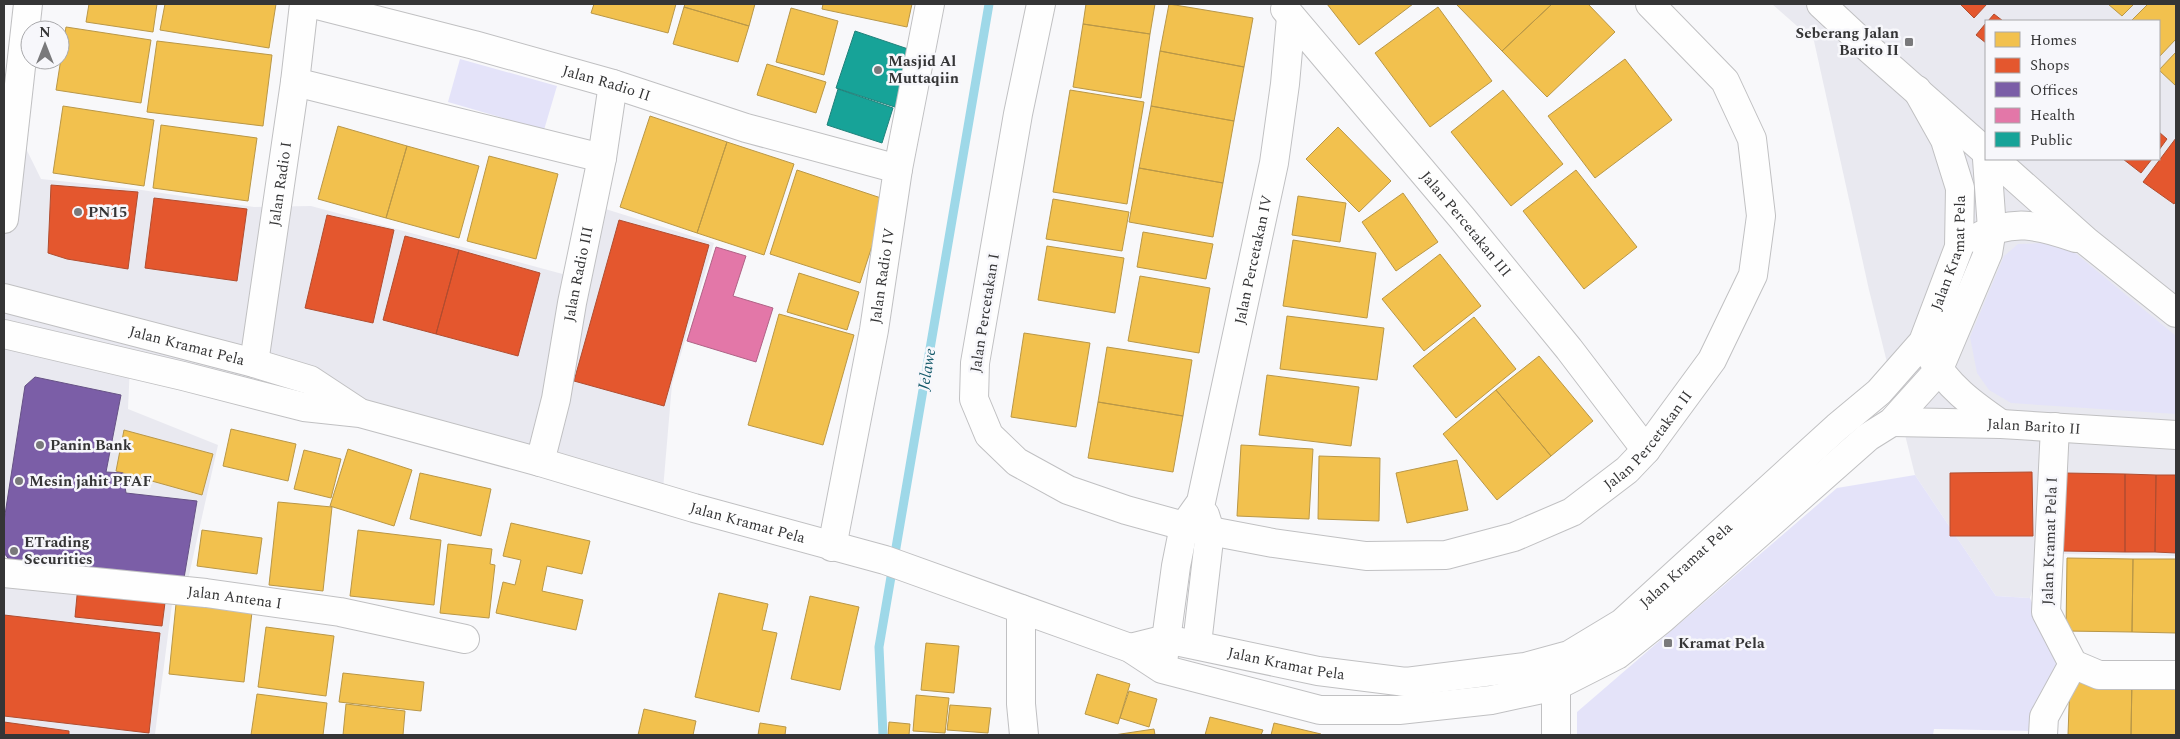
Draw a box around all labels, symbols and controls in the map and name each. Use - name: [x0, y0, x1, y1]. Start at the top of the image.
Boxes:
- north arrow: [20, 20, 70, 70]
- legend: [1985, 20, 2160, 160]
- text: N: [39, 22, 51, 43]
- place label: Seberang Jalan Barito II: [1795, 22, 1899, 62]
- text: Homes: [2030, 29, 2077, 52]
- marker: Seberang Jalan Barito II: [1903, 36, 1915, 48]
- place label: Masjid Al Muttaqiin: [888, 50, 959, 90]
- text: Shops: [2030, 54, 2070, 77]
- street label: Jalan Radio II: [560, 59, 654, 107]
- marker: Masjid Al Muttaqiin: [872, 64, 884, 76]
- text: Offices: [2030, 79, 2078, 102]
- text: Health: [2030, 104, 2075, 127]
- text: Public: [2030, 129, 2073, 152]
- street label: Jalan Radio I: [263, 140, 298, 228]
- street label: Jalan Percetakan III: [1415, 166, 1517, 282]
- street label: Jalan Percetakan IV: [1228, 193, 1278, 326]
- street label: Jalan Kramat Pela: [1925, 194, 1971, 314]
- place label: PN15: [88, 201, 127, 224]
- marker: PN15: [72, 206, 84, 218]
- street label: Jalan Radio III: [558, 224, 599, 323]
- street label: Jalan Radio IV: [864, 226, 901, 325]
- street label: Jalan Percetakan I: [964, 252, 1006, 374]
- street label: Jalan Kramat Pela: [127, 319, 248, 372]
- water label: Jelawe: [911, 346, 942, 393]
- street label: Jalan Percetakan II: [1599, 385, 1698, 496]
- street label: Jalan Barito II: [1987, 412, 2081, 440]
- place label: Panin Bank: [50, 434, 132, 457]
- marker: Panin Bank: [34, 439, 46, 451]
- place label: Mesin jahit PFAF: [29, 470, 152, 493]
- marker: Mesin jahit PFAF: [13, 475, 25, 487]
- street label: Jalan Kramat Pela I: [2036, 477, 2064, 605]
- street label: Jalan Kramat Pela: [687, 496, 809, 549]
- street label: Jalan Kramat Pela: [1634, 516, 1738, 613]
- place label: ETrading Securities: [24, 531, 93, 571]
- marker: ETrading Securities: [8, 545, 20, 557]
- street label: Jalan Antena I: [186, 580, 283, 615]
- place label: Kramat Pela: [1678, 632, 1765, 655]
- marker: Kramat Pela: [1662, 637, 1674, 649]
- street label: Jalan Kramat Pela: [1226, 641, 1347, 686]

